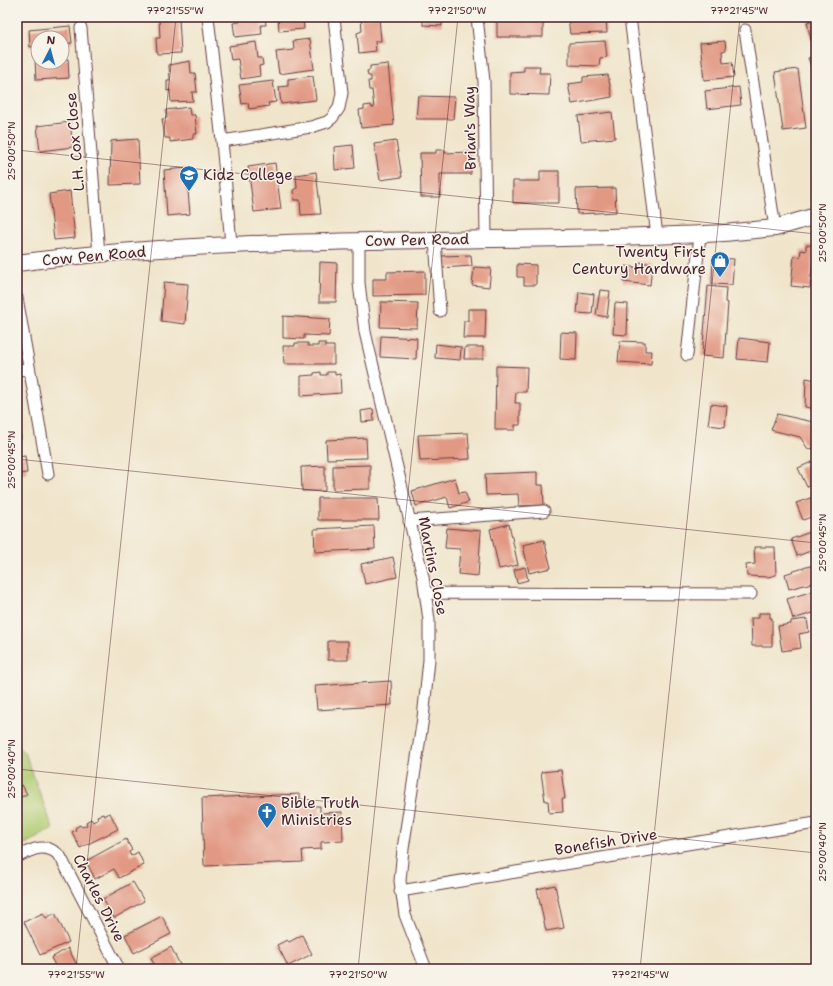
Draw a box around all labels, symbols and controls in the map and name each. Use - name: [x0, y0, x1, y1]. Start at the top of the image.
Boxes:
- text: 77°21'55"W: [146, 4, 204, 17]
- text: 77°21'50"W: [428, 4, 487, 17]
- text: 77°21'45"W: [710, 4, 768, 17]
- north arrow: [30, 30, 70, 70]
- text: N: [46, 33, 56, 48]
- street label: Brian's Way: [459, 86, 481, 170]
- street label: L.H. Cox Close: [61, 92, 89, 192]
- text: 25°00'50"N: [5, 121, 18, 181]
- school or university icon: Kidz College: [178, 164, 200, 192]
- place label: Kidz College: [203, 165, 293, 185]
- text: 25°00'50"N: [816, 203, 829, 263]
- street label: Cow Pen Road: [365, 229, 470, 251]
- street label: Cow Pen Road: [41, 241, 147, 271]
- place label: Twenty First Century Hardware: [572, 242, 706, 279]
- shop icon: Twenty First Century Hardware: [709, 250, 731, 278]
- text: 25°00'45"N: [5, 431, 18, 489]
- text: 25°00'45"N: [816, 514, 829, 572]
- street label: Martins Close: [414, 515, 452, 617]
- text: 25°00'40"N: [5, 739, 18, 799]
- place label: Bible Truth Ministries: [281, 793, 360, 830]
- church icon: Bible Truth Ministries: [256, 801, 278, 829]
- text: 25°00'40"N: [816, 822, 829, 882]
- street label: Bonefish Drive: [553, 824, 659, 860]
- street label: Charles Drive: [68, 851, 130, 945]
- text: 77°21'55"W: [47, 968, 105, 981]
- text: 77°21'50"W: [329, 968, 388, 981]
- text: 77°21'45"W: [611, 968, 669, 981]

